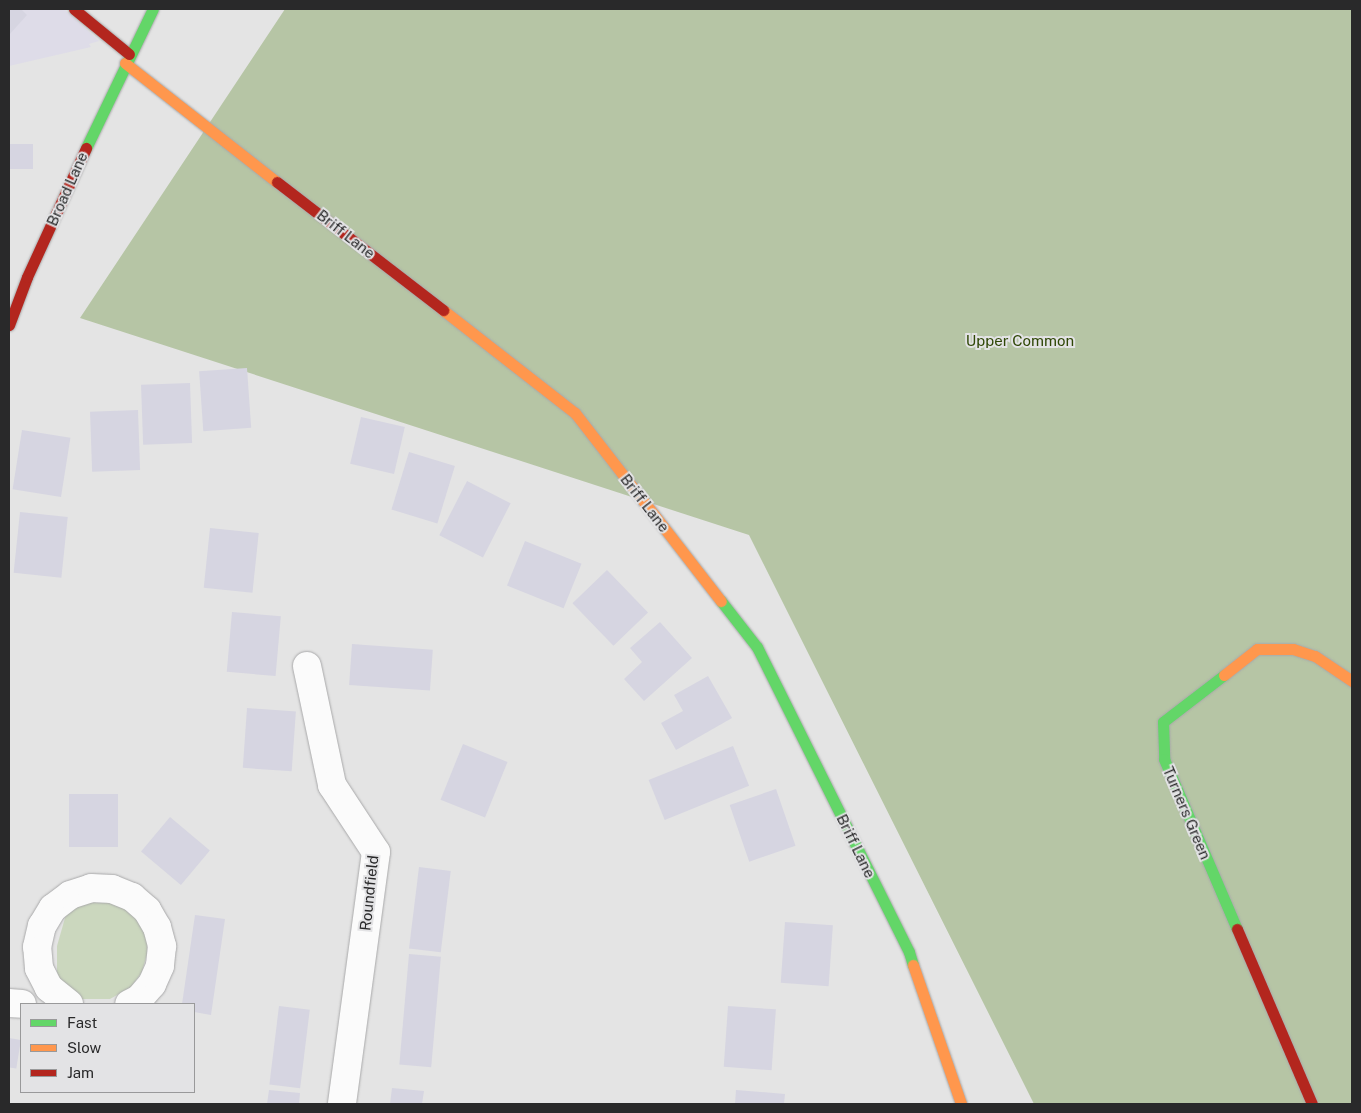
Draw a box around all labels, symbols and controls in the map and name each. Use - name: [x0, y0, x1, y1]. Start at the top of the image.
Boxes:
- street label: Broad Lane: [43, 149, 91, 229]
- street label: Briff Lane: [313, 206, 379, 262]
- park label: Upper Common: [966, 332, 1074, 350]
- street label: Briff Lane: [617, 470, 673, 536]
- street label: Turners Green: [1159, 764, 1215, 862]
- street label: Briff Lane: [833, 811, 879, 881]
- street label: Roundfield: [356, 854, 382, 932]
- legend: [20, 1003, 195, 1093]
- text: Fast: [67, 1014, 97, 1031]
- text: Slow: [67, 1039, 101, 1056]
- text: Jam: [67, 1064, 94, 1081]

